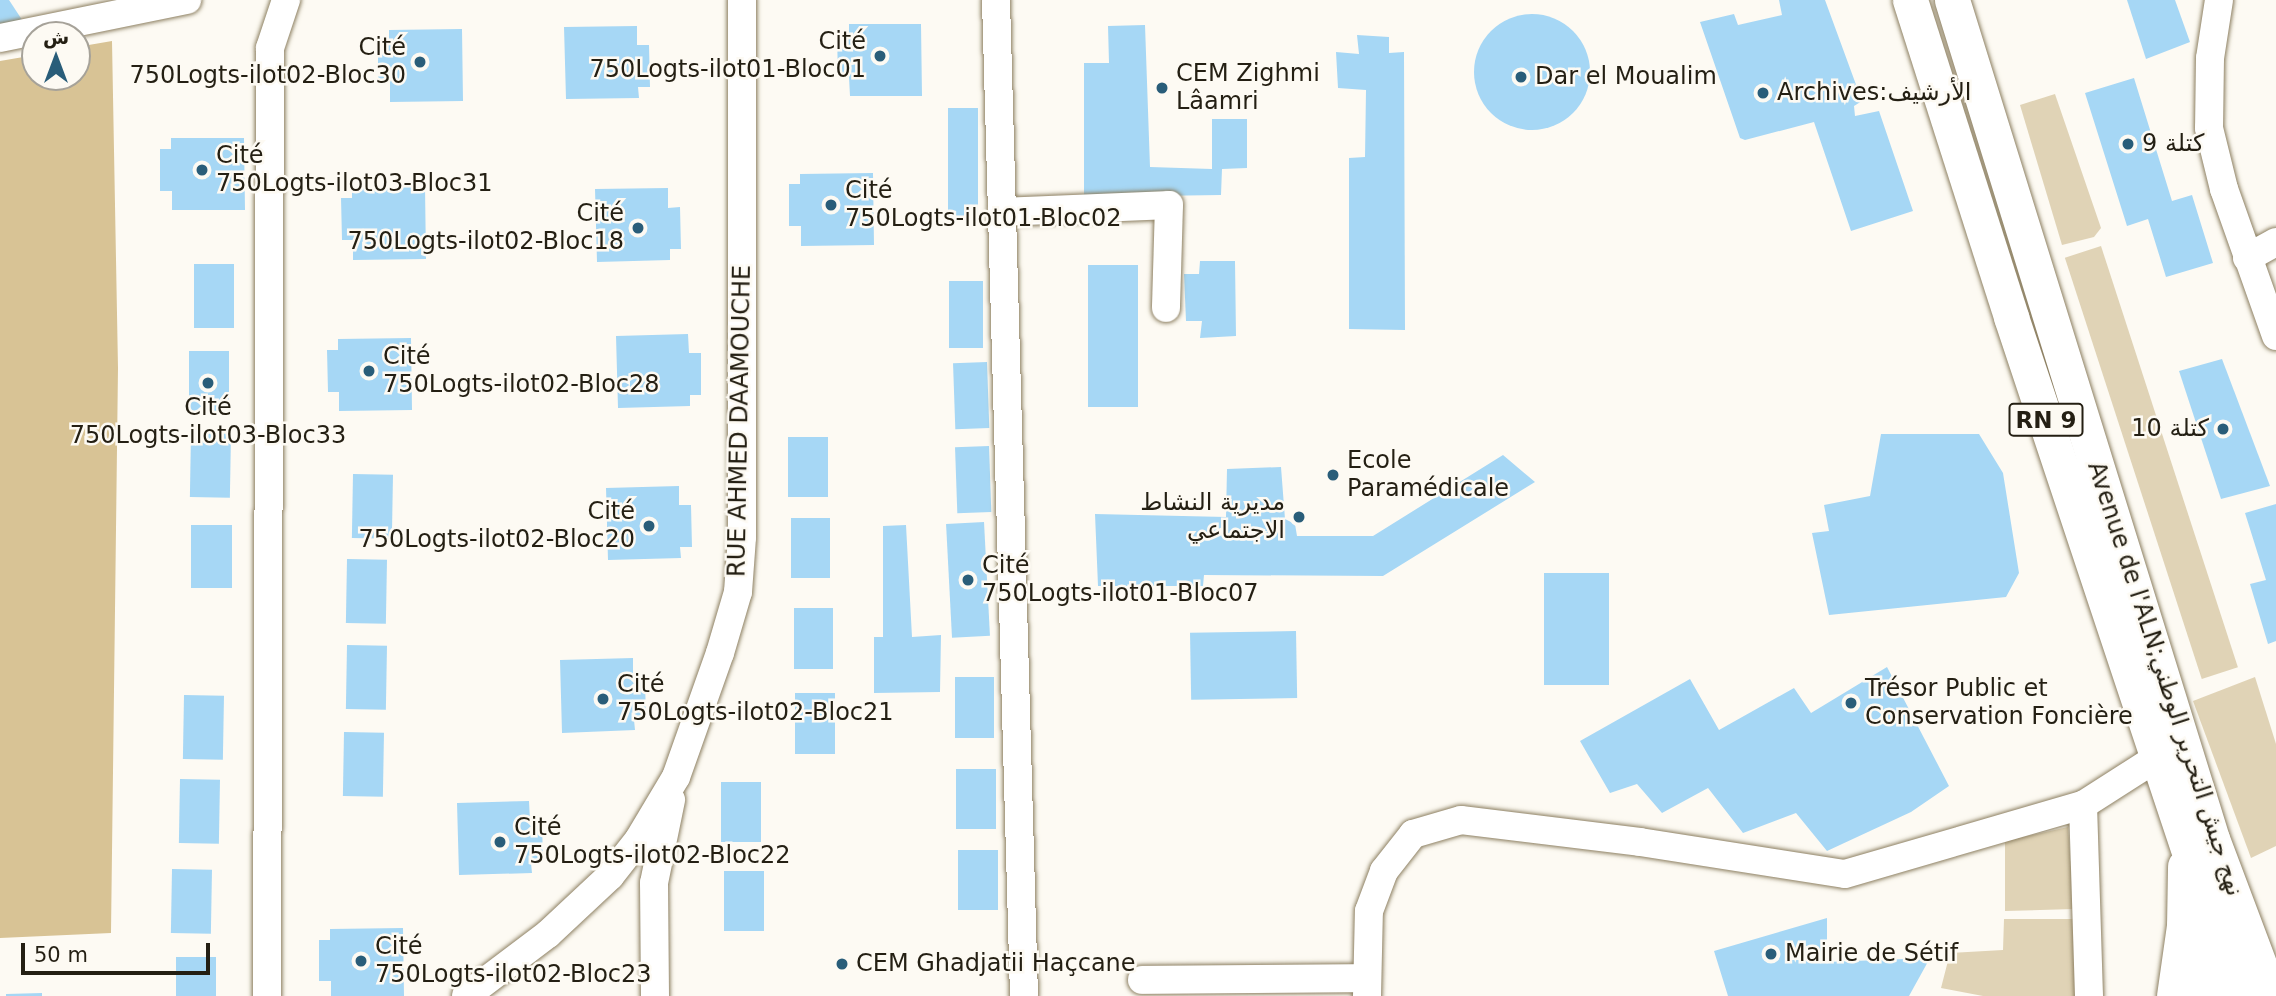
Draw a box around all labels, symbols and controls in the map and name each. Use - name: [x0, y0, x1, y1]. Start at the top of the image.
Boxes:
- north arrow: [21, 21, 91, 91]
- text: ش: [43, 26, 69, 48]
- place label: Cité 750Logts-ilot01-Bloc01: [589, 28, 866, 84]
- place label: Cité 750Logts-ilot02-Bloc30: [129, 34, 406, 90]
- marker: Cité 750Logts-ilot01-Bloc01: [872, 48, 888, 64]
- marker: Cité 750Logts-ilot02-Bloc30: [412, 54, 428, 70]
- place label: CEM Zighmi Lâamri: [1176, 60, 1320, 116]
- place label: Dar el Moualim: [1535, 63, 1717, 91]
- marker: Dar el Moualim: [1513, 69, 1529, 85]
- place label: Archives:الأرشيف: [1777, 79, 1972, 107]
- marker: CEM Zighmi Lâamri: [1154, 80, 1170, 96]
- marker: Archives:الأرشيف: [1755, 85, 1771, 101]
- place label: كتلة 9: [2142, 130, 2204, 158]
- marker: كتلة 9: [2120, 136, 2136, 152]
- place label: Cité 750Logts-ilot03-Bloc31: [216, 142, 493, 198]
- marker: Cité 750Logts-ilot03-Bloc31: [194, 162, 210, 178]
- place label: Cité 750Logts-ilot01-Bloc02: [845, 177, 1122, 233]
- marker: Cité 750Logts-ilot01-Bloc02: [823, 197, 839, 213]
- place label: Cité 750Logts-ilot02-Bloc18: [347, 200, 624, 256]
- marker: Cité 750Logts-ilot02-Bloc18: [630, 220, 646, 236]
- street label: RUE AHMED DAAMOUCHE: [723, 265, 757, 577]
- place label: Cité 750Logts-ilot02-Bloc28: [383, 343, 660, 399]
- marker: Cité 750Logts-ilot02-Bloc28: [361, 363, 377, 379]
- marker: Cité 750Logts-ilot03-Bloc33: [200, 375, 216, 391]
- place label: Cité 750Logts-ilot03-Bloc33: [70, 394, 346, 450]
- road number: RN 9: [2008, 400, 2084, 440]
- place label: كتلة 10: [2131, 415, 2209, 443]
- marker: كتلة 10: [2215, 421, 2231, 437]
- place label: Ecole Paramédicale: [1347, 447, 1509, 503]
- street label: Avenue de l'ALN;نهج جيش التحرير الوطني: [2081, 458, 2249, 900]
- marker: Ecole Paramédicale: [1325, 467, 1341, 483]
- place label: مديرية النشاط الاجتماعي: [1140, 489, 1285, 545]
- place label: Cité 750Logts-ilot02-Bloc20: [358, 498, 635, 554]
- marker: مديرية النشاط الاجتماعي: [1291, 509, 1307, 525]
- marker: Cité 750Logts-ilot02-Bloc20: [641, 518, 657, 534]
- place label: Cité 750Logts-ilot01-Bloc07: [982, 552, 1259, 608]
- marker: Cité 750Logts-ilot01-Bloc07: [960, 572, 976, 588]
- place label: Cité 750Logts-ilot02-Bloc21: [617, 671, 894, 727]
- place label: Trésor Public et Conservation Foncière: [1865, 675, 2133, 731]
- marker: Cité 750Logts-ilot02-Bloc21: [595, 691, 611, 707]
- marker: Trésor Public et Conservation Foncière: [1843, 695, 1859, 711]
- place label: Cité 750Logts-ilot02-Bloc22: [514, 814, 791, 870]
- marker: Cité 750Logts-ilot02-Bloc22: [492, 834, 508, 850]
- scale bar: [24, 930, 214, 974]
- place label: Cité 750Logts-ilot02-Bloc23: [375, 933, 652, 989]
- place label: Mairie de Sétif: [1785, 940, 1958, 968]
- text: 50 m: [34, 943, 88, 967]
- marker: Mairie de Sétif: [1763, 946, 1779, 962]
- place label: CEM Ghadjatii Haçcane: [856, 950, 1136, 978]
- marker: Cité 750Logts-ilot02-Bloc23: [353, 953, 369, 969]
- marker: CEM Ghadjatii Haçcane: [834, 956, 850, 972]

